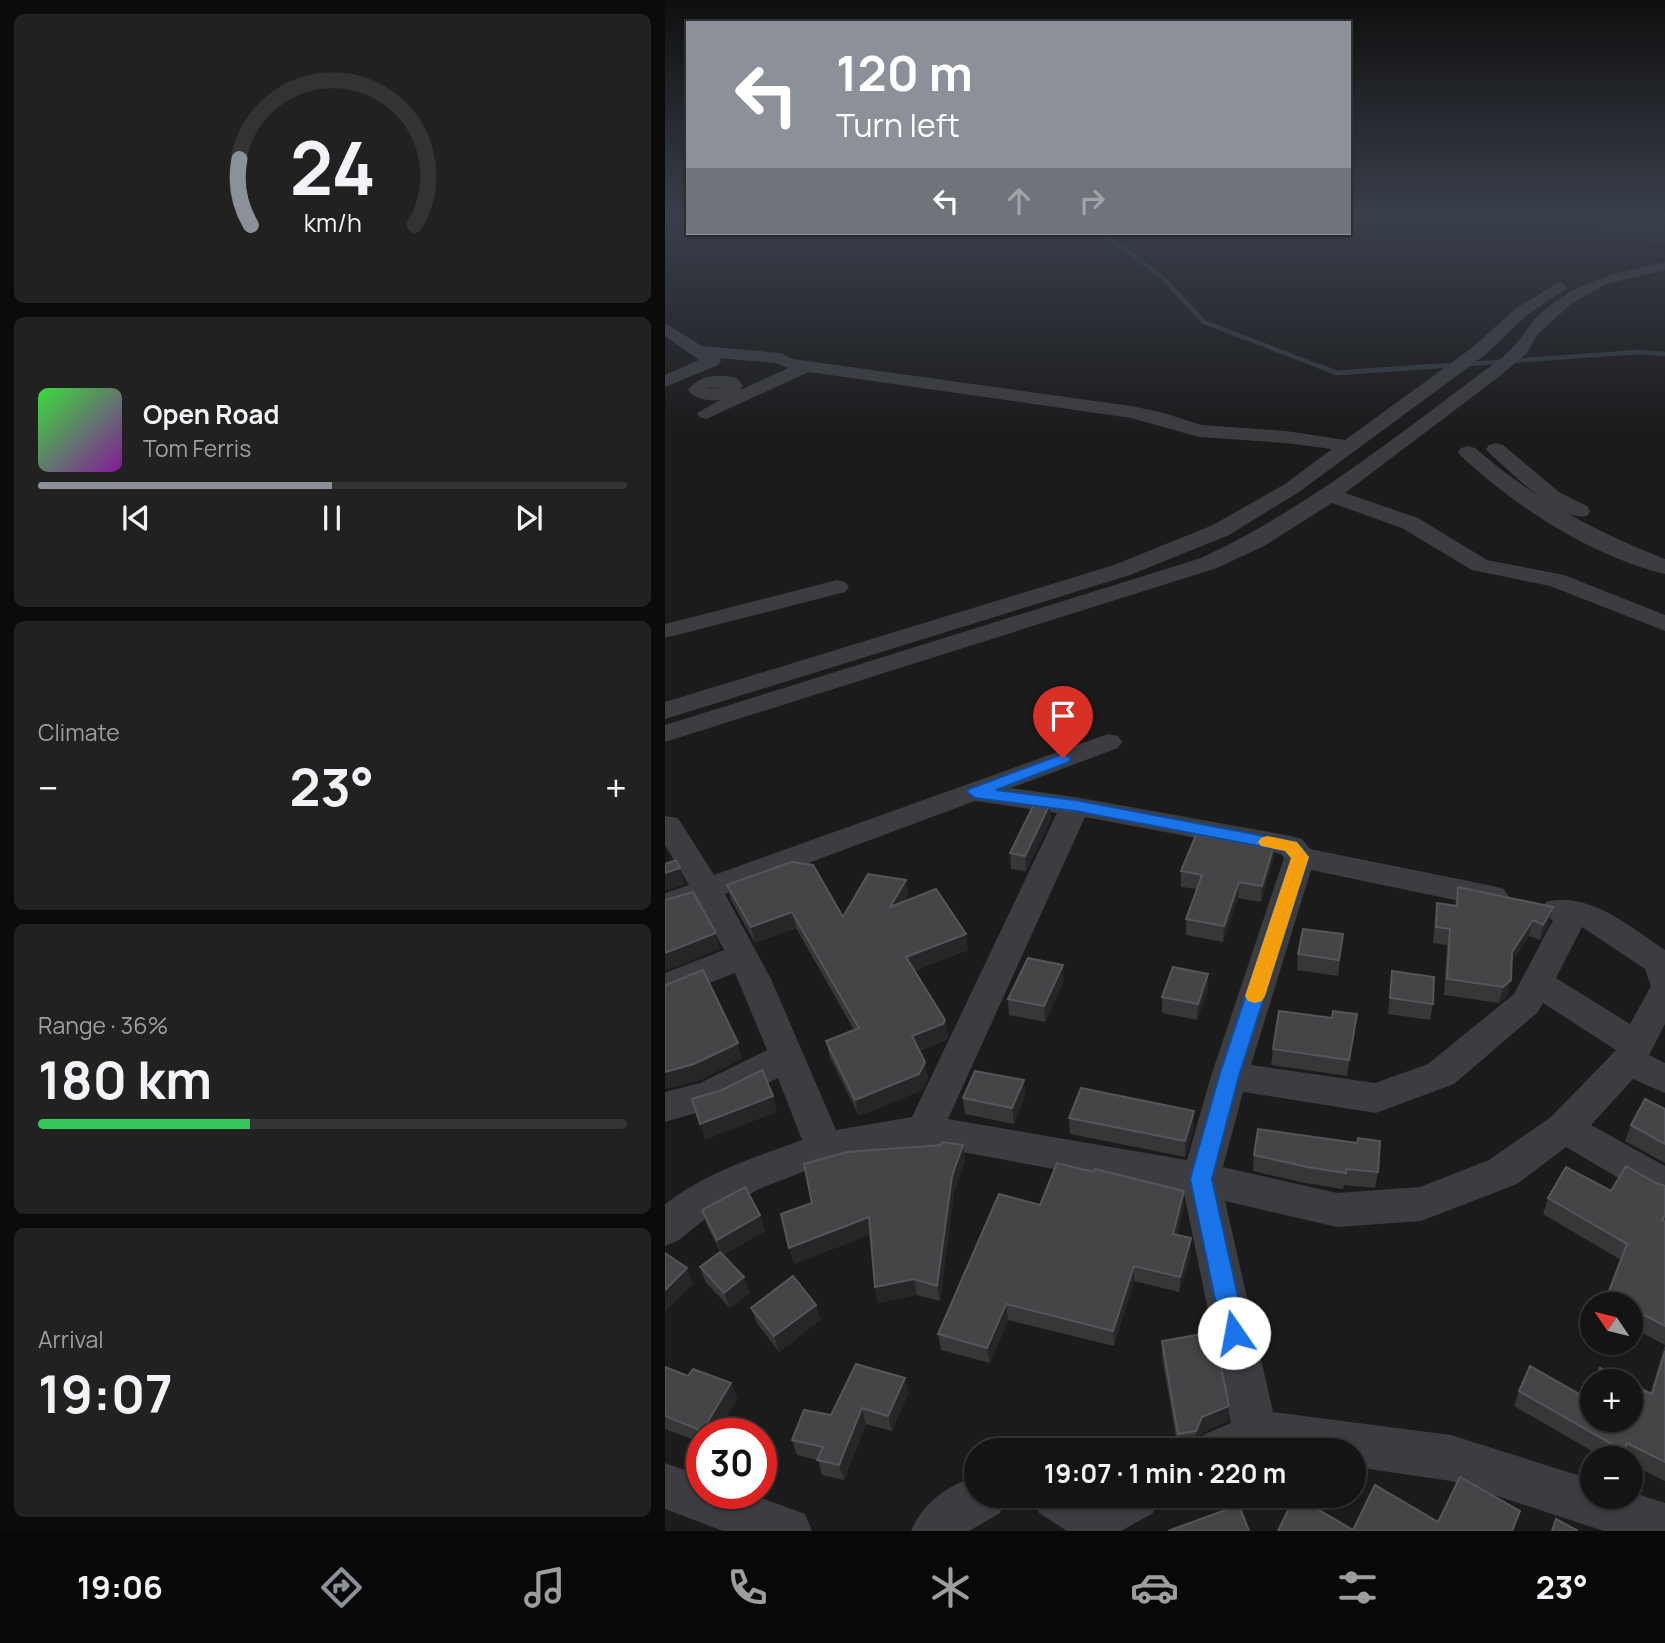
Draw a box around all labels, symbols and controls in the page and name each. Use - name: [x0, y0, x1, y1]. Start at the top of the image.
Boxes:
- text: 120 m: [836, 39, 973, 106]
- icon: left: [721, 49, 812, 140]
- text: Turn left: [836, 103, 960, 147]
- text: 24: [289, 117, 376, 217]
- icon: left: [927, 182, 965, 220]
- icon: ahead: [1000, 182, 1038, 220]
- icon: right: [1073, 182, 1111, 220]
- text: km/h: [303, 205, 362, 240]
- text: Open Road: [143, 396, 279, 432]
- text: Tom Ferris: [143, 432, 251, 464]
- icon: previous: [117, 499, 155, 537]
- icon: pause: [313, 499, 351, 537]
- icon: next: [510, 499, 548, 537]
- pin: [1033, 686, 1093, 758]
- icon: arrive: [1044, 697, 1082, 735]
- text: Climate: [38, 716, 120, 748]
- text: 23°: [290, 751, 374, 822]
- text: −: [38, 761, 59, 813]
- text: +: [605, 761, 627, 813]
- text: Range · 36%: [38, 1009, 168, 1041]
- text: 180 km: [38, 1044, 212, 1115]
- north arrow: [1580, 1292, 1643, 1354]
- map controls: [1580, 1292, 1643, 1509]
- position arrow: [1197, 1296, 1271, 1370]
- text: Arrival: [38, 1323, 104, 1355]
- text: 19:07: [38, 1358, 173, 1429]
- button: +: [1580, 1369, 1643, 1432]
- speed limit sign: 30: [686, 1418, 777, 1509]
- button: −: [1580, 1446, 1643, 1509]
- text: 19:07 · 1 min · 220 m: [1044, 1455, 1286, 1491]
- icon: directions: [317, 1563, 366, 1612]
- icon: music: [520, 1563, 569, 1612]
- icon: phone: [723, 1563, 772, 1612]
- icon: climate: [926, 1563, 975, 1612]
- icon: car: [1130, 1563, 1179, 1612]
- icon: filters: [1333, 1563, 1382, 1612]
- text: 19:06: [77, 1565, 163, 1609]
- text: 23°: [1536, 1565, 1588, 1609]

